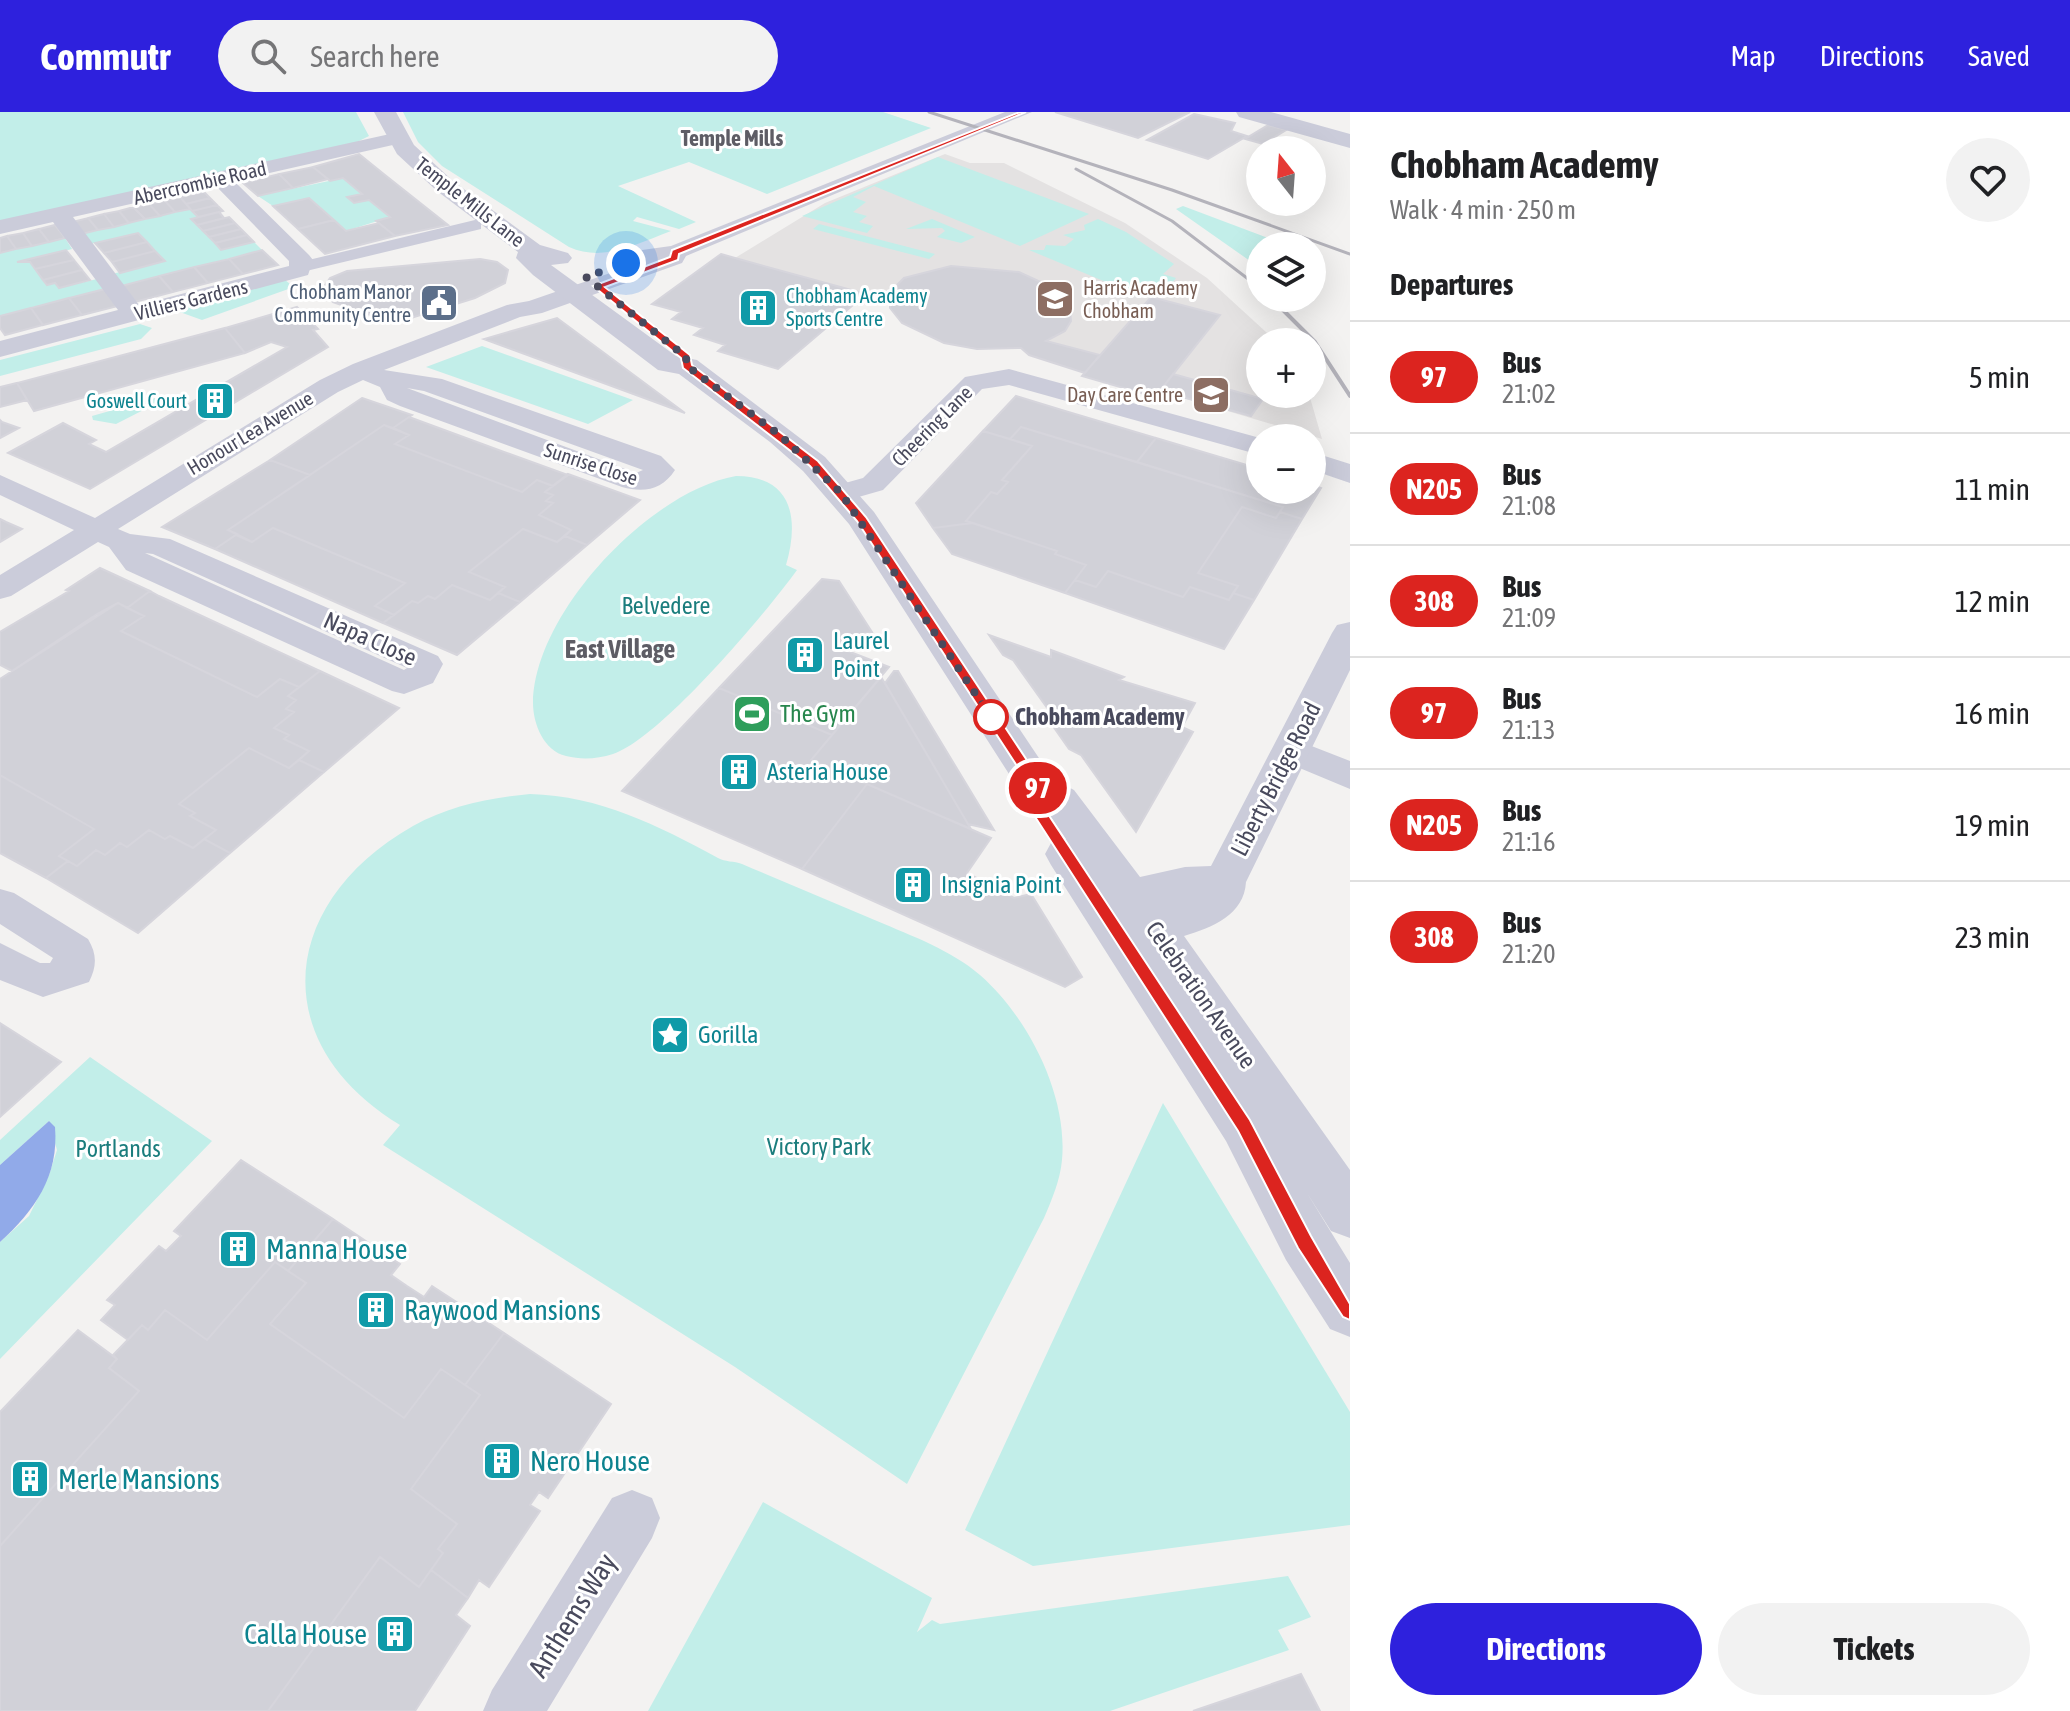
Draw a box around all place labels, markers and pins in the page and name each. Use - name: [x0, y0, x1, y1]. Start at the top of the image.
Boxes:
- place label: Harris Academy Chobham: [1083, 276, 1198, 322]
- school or university icon: Harris Academy Chobham: [1034, 278, 1076, 320]
- place label: Chobham Manor Community Centre: [275, 280, 412, 326]
- public building icon: Chobham Manor Community Centre: [418, 282, 460, 324]
- place label: Chobham Academy Sports Centre: [786, 284, 927, 330]
- building icon: Chobham Academy Sports Centre: [737, 287, 779, 329]
- school or university icon: Day Care Centre: [1190, 374, 1232, 416]
- building icon: Goswell Court: [194, 380, 236, 422]
- place label: Day Care Centre: [1067, 383, 1183, 406]
- place label: Goswell Court: [86, 389, 187, 412]
- place label: Laurel Point: [833, 627, 890, 682]
- building icon: Laurel Point: [784, 634, 826, 676]
- sports icon: The Gym: [731, 693, 773, 735]
- place label: The Gym: [780, 700, 856, 727]
- marker: Chobham Academy: [974, 700, 1008, 734]
- place label: Chobham Academy: [1015, 703, 1185, 730]
- building icon: Asteria House: [718, 751, 760, 793]
- place label: Asteria House: [767, 758, 888, 785]
- building icon: Insignia Point: [892, 864, 934, 906]
- place label: Insignia Point: [941, 871, 1062, 898]
- place icon: Gorilla: [649, 1014, 691, 1056]
- place label: Gorilla: [698, 1021, 758, 1048]
- building icon: Manna House: [217, 1228, 259, 1270]
- place label: Manna House: [266, 1233, 407, 1265]
- building icon: Raywood Mansions: [355, 1289, 397, 1331]
- place label: Raywood Mansions: [404, 1294, 601, 1326]
- building icon: Nero House: [481, 1440, 523, 1482]
- place label: Nero House: [530, 1445, 650, 1477]
- building icon: Merle Mansions: [9, 1458, 51, 1500]
- place label: Merle Mansions: [58, 1463, 220, 1495]
- building icon: Calla House: [374, 1613, 416, 1655]
- place label: Calla House: [244, 1618, 367, 1650]

